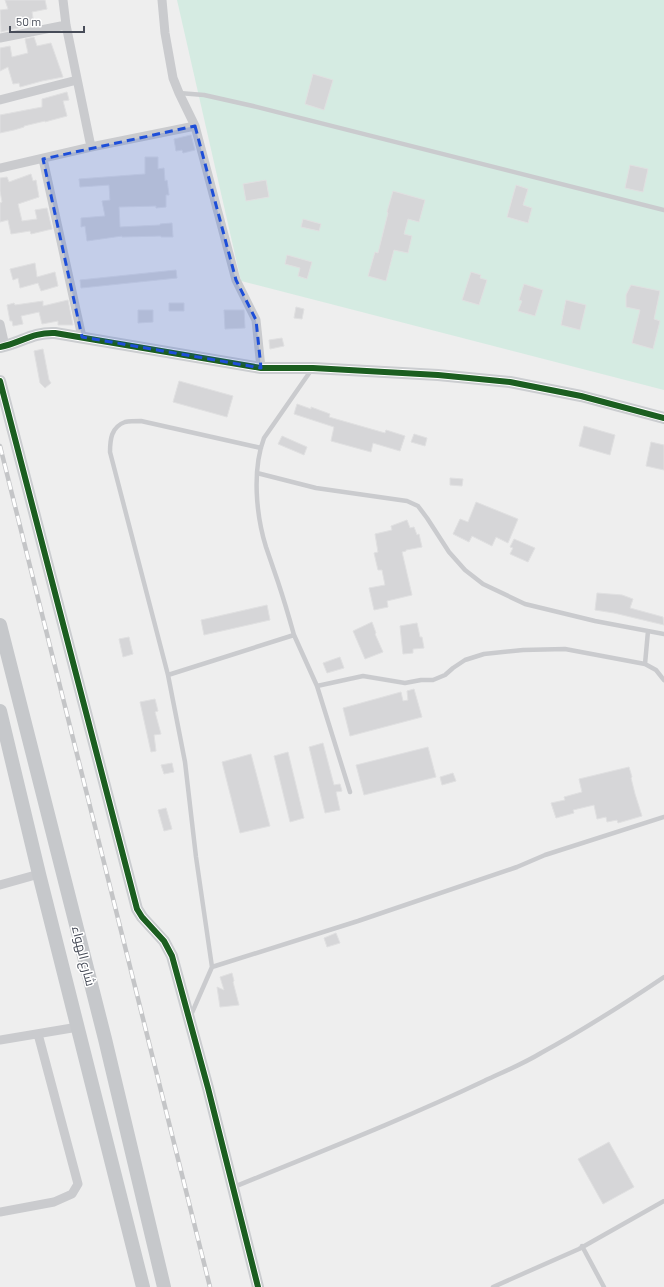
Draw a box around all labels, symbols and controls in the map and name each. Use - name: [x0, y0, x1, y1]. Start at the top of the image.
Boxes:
- scale bar: [10, 8, 84, 34]
- text: 50 m: [16, 14, 41, 28]
- street label: شارع الهواء: [68, 924, 99, 988]

